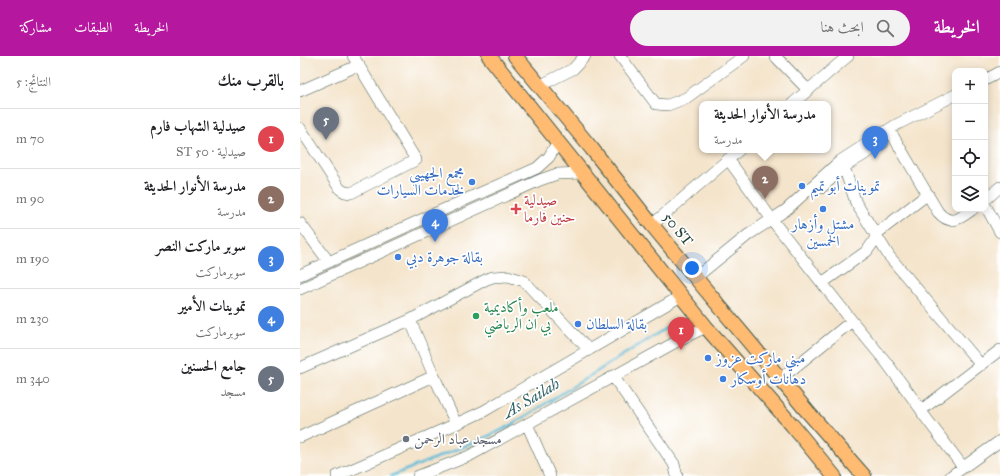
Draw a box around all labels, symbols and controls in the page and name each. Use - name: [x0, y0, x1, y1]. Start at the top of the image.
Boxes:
- search box: [630, 10, 910, 46]
- text: الخريطة: [934, 15, 980, 38]
- icon: search: [874, 17, 896, 39]
- text: ابحث هنا: [821, 18, 864, 36]
- text: مشاركة: [20, 19, 52, 36]
- text: الطبقات: [74, 19, 112, 36]
- text: الخريطة: [134, 19, 168, 36]
- map controls: [952, 68, 988, 212]
- button: +: [952, 68, 988, 104]
- text: بالقرب منك: [218, 70, 284, 91]
- text: النتائج: 5: [16, 74, 51, 90]
- popup: [699, 101, 831, 153]
- button: −: [952, 104, 988, 140]
- text: مدرسة الأنوار الحديثة: [714, 105, 816, 123]
- pin: 5: [313, 107, 339, 140]
- text: صيدلية الشهاب فارم: [150, 117, 246, 135]
- pin: 3: [862, 126, 888, 159]
- text: 70 m: [16, 131, 44, 147]
- text: 1: [268, 131, 274, 147]
- text: مدرسة: [714, 132, 743, 148]
- button: locate: [952, 140, 988, 176]
- text: صيدلية · 50 ST: [176, 144, 246, 160]
- place label: مجمع الجهيبي لخدمات السيارات: [376, 164, 464, 199]
- pin: 2: [752, 166, 778, 199]
- place label: تموينات أبو تميم: [810, 175, 880, 201]
- button: layers: [952, 176, 988, 212]
- text: مدرسة الأنوار الحديثة: [144, 177, 246, 195]
- marker: مجمع الجهيبي لخدمات السيارات: [467, 177, 477, 187]
- marker: تموينات أبو تميم: [797, 181, 807, 191]
- text: 90 m: [16, 191, 44, 207]
- text: 2: [268, 191, 274, 207]
- place label: صيدلية حنين فارما: [524, 191, 575, 226]
- text: مدرسة: [217, 204, 246, 220]
- marker: صيدلية حنين فارما: [511, 204, 521, 214]
- marker: مشتل وأزهار الخمسين: [818, 204, 828, 214]
- pin: 4: [422, 209, 448, 242]
- street label: 50 ST: [659, 209, 697, 249]
- place label: مشتل وأزهار الخمسين: [790, 213, 854, 250]
- text: سوبر ماركت النصر: [156, 237, 246, 255]
- place label: بقالة جوهرة دبي: [406, 248, 483, 269]
- text: 190 m: [16, 251, 49, 267]
- text: 3: [268, 251, 274, 267]
- marker: بقالة جوهرة دبي: [393, 252, 403, 262]
- your location: [682, 258, 702, 278]
- text: سوبرماركت: [196, 264, 246, 280]
- place label: ملعب وأكاديمية بي ان الرياضي: [484, 296, 559, 338]
- text: تموينات الأمير: [179, 297, 246, 315]
- text: 230 m: [16, 311, 49, 327]
- text: 4: [267, 311, 275, 327]
- marker: ملعب وأكاديمية بي ان الرياضي: [471, 311, 481, 321]
- place label: بقالة السلطان: [586, 315, 647, 333]
- pin: 1: [668, 317, 694, 350]
- marker: بقالة السلطان: [573, 319, 583, 329]
- text: سوبرماركت: [196, 324, 246, 340]
- place label: مبني ماركت عزوز: [714, 349, 805, 372]
- marker: مبني ماركت عزوز: [703, 353, 713, 363]
- text: جامع الحسنين: [181, 357, 246, 375]
- place label: دهانات أوسكار: [729, 368, 806, 388]
- text: 340 m: [16, 371, 50, 387]
- text: 5: [268, 371, 274, 387]
- water label: As Sailah: [498, 374, 563, 423]
- marker: دهانات أوسكار: [718, 374, 728, 384]
- text: مسجد: [220, 384, 246, 400]
- place label: مسجد عباد الرحمن: [414, 430, 502, 449]
- marker: مسجد عباد الرحمن: [401, 434, 411, 444]

